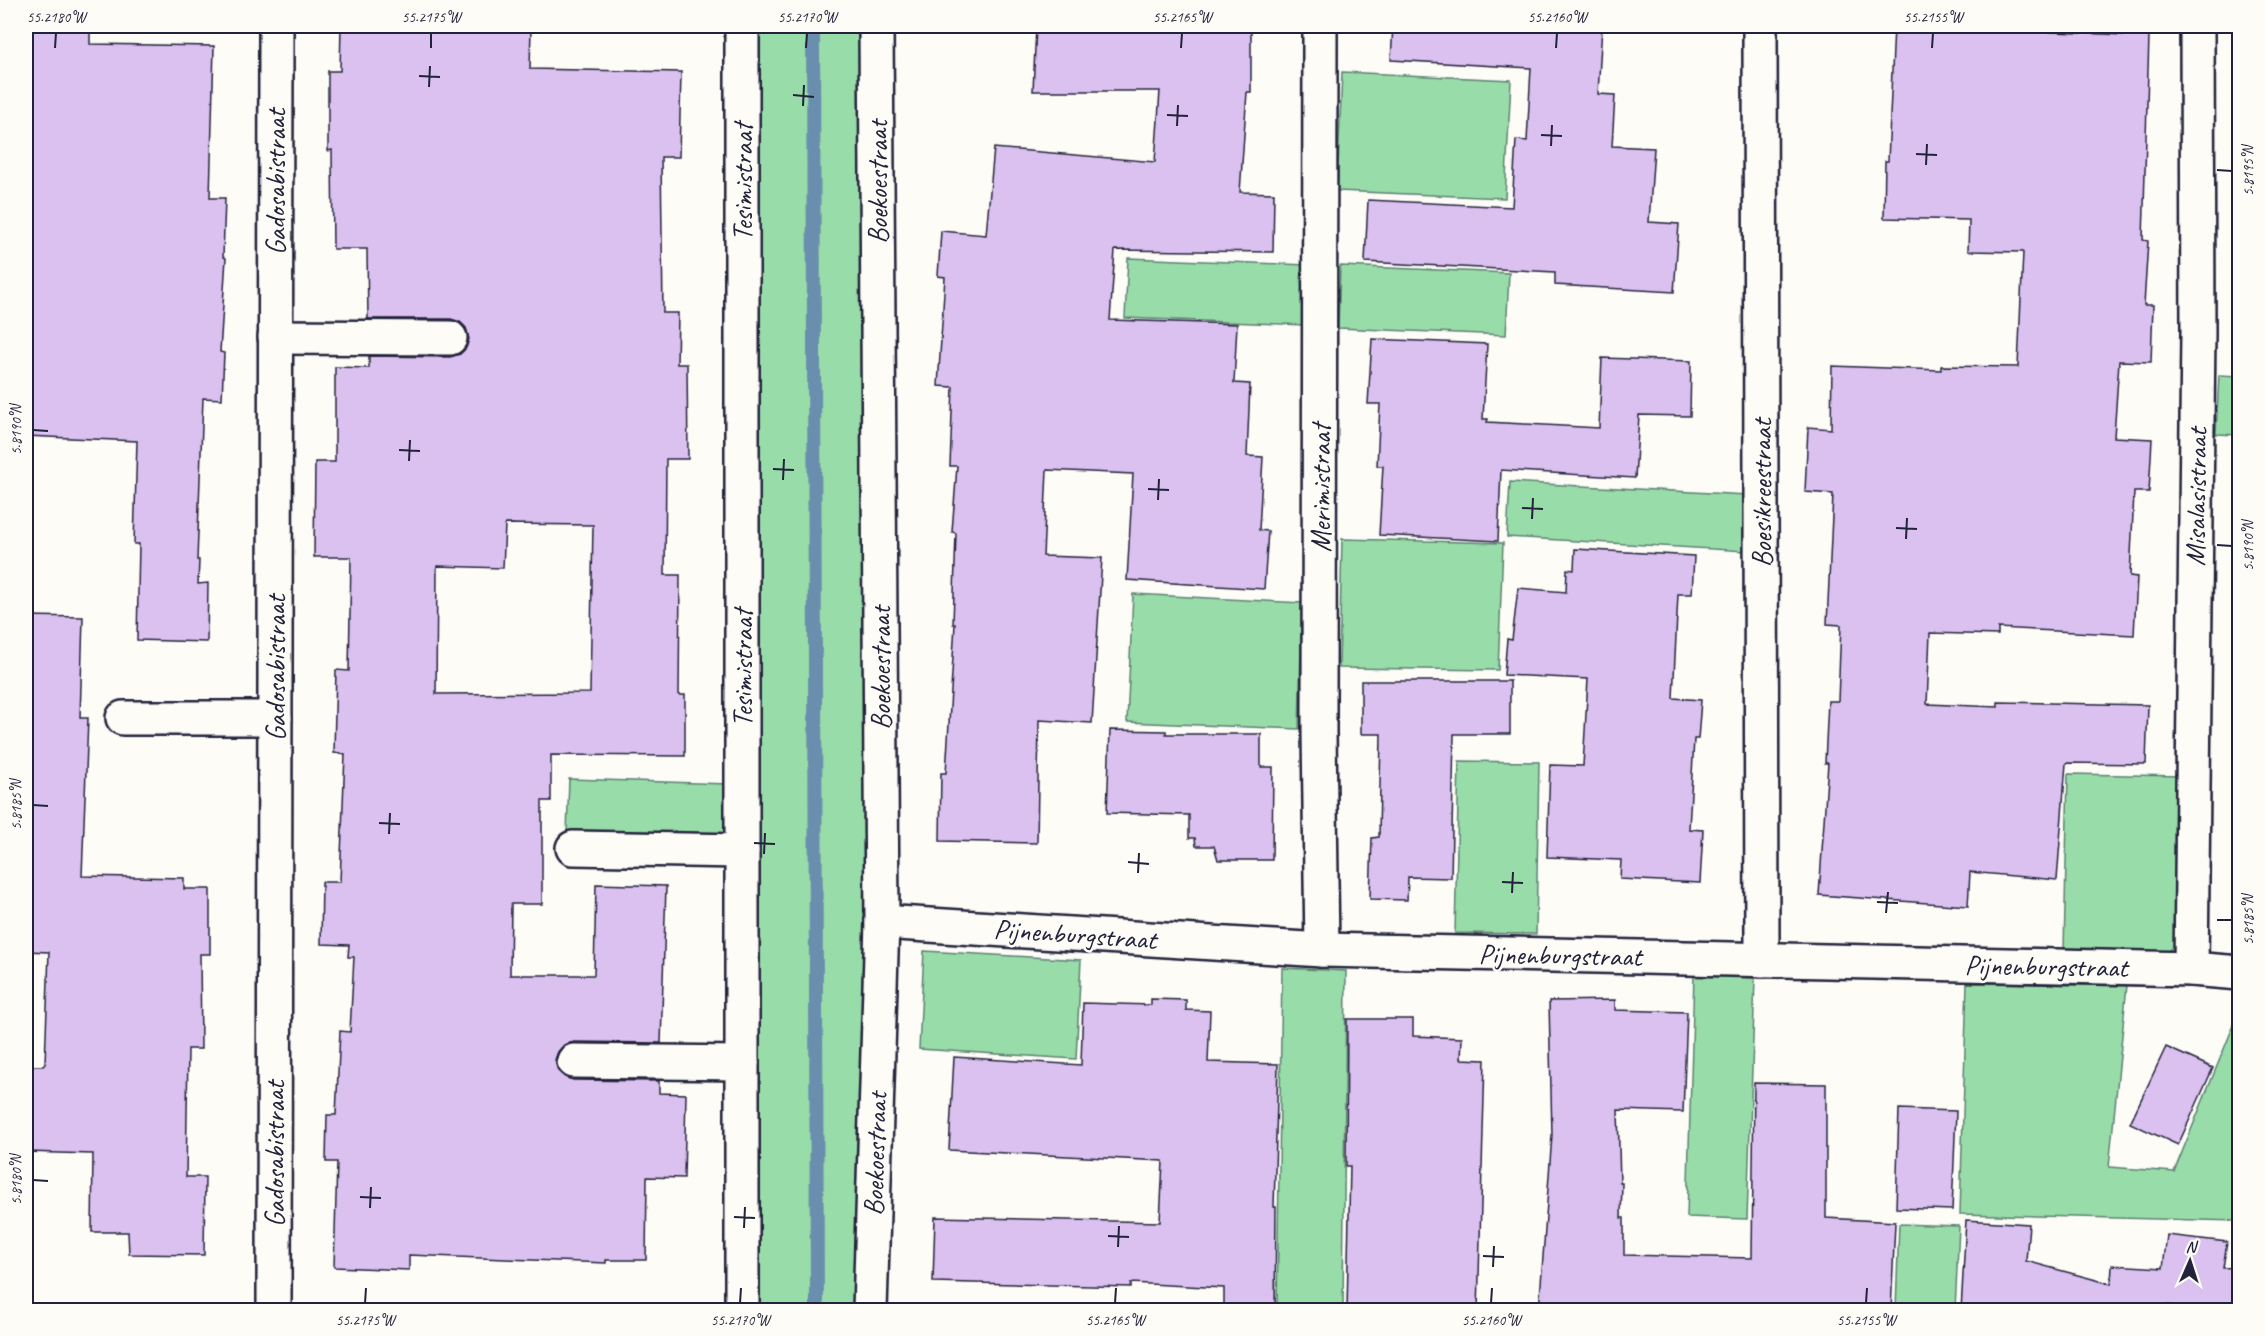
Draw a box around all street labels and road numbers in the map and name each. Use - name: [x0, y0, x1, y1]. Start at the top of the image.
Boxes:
- street label: Gadosabistraat: [258, 106, 293, 255]
- street label: Boekoestraat: [860, 117, 895, 244]
- street label: Tesimistraat: [725, 119, 760, 241]
- street label: Boesikreestraat: [1744, 416, 1779, 567]
- street label: Merimistraat: [1303, 420, 1338, 552]
- street label: Misalasistraat: [2177, 425, 2215, 566]
- street label: Gadosabistraat: [258, 592, 293, 741]
- street label: Boekoestraat: [863, 603, 898, 730]
- street label: Tesimistraat: [725, 605, 760, 727]
- street label: Pijnenburgstraat: [993, 911, 1160, 957]
- street label: Pijnenburgstraat: [1478, 936, 1644, 974]
- street label: Pijnenburgstraat: [1964, 947, 2130, 985]
- street label: Gadosabistraat: [257, 1078, 292, 1227]
- street label: Boekoestraat: [855, 1089, 895, 1216]

